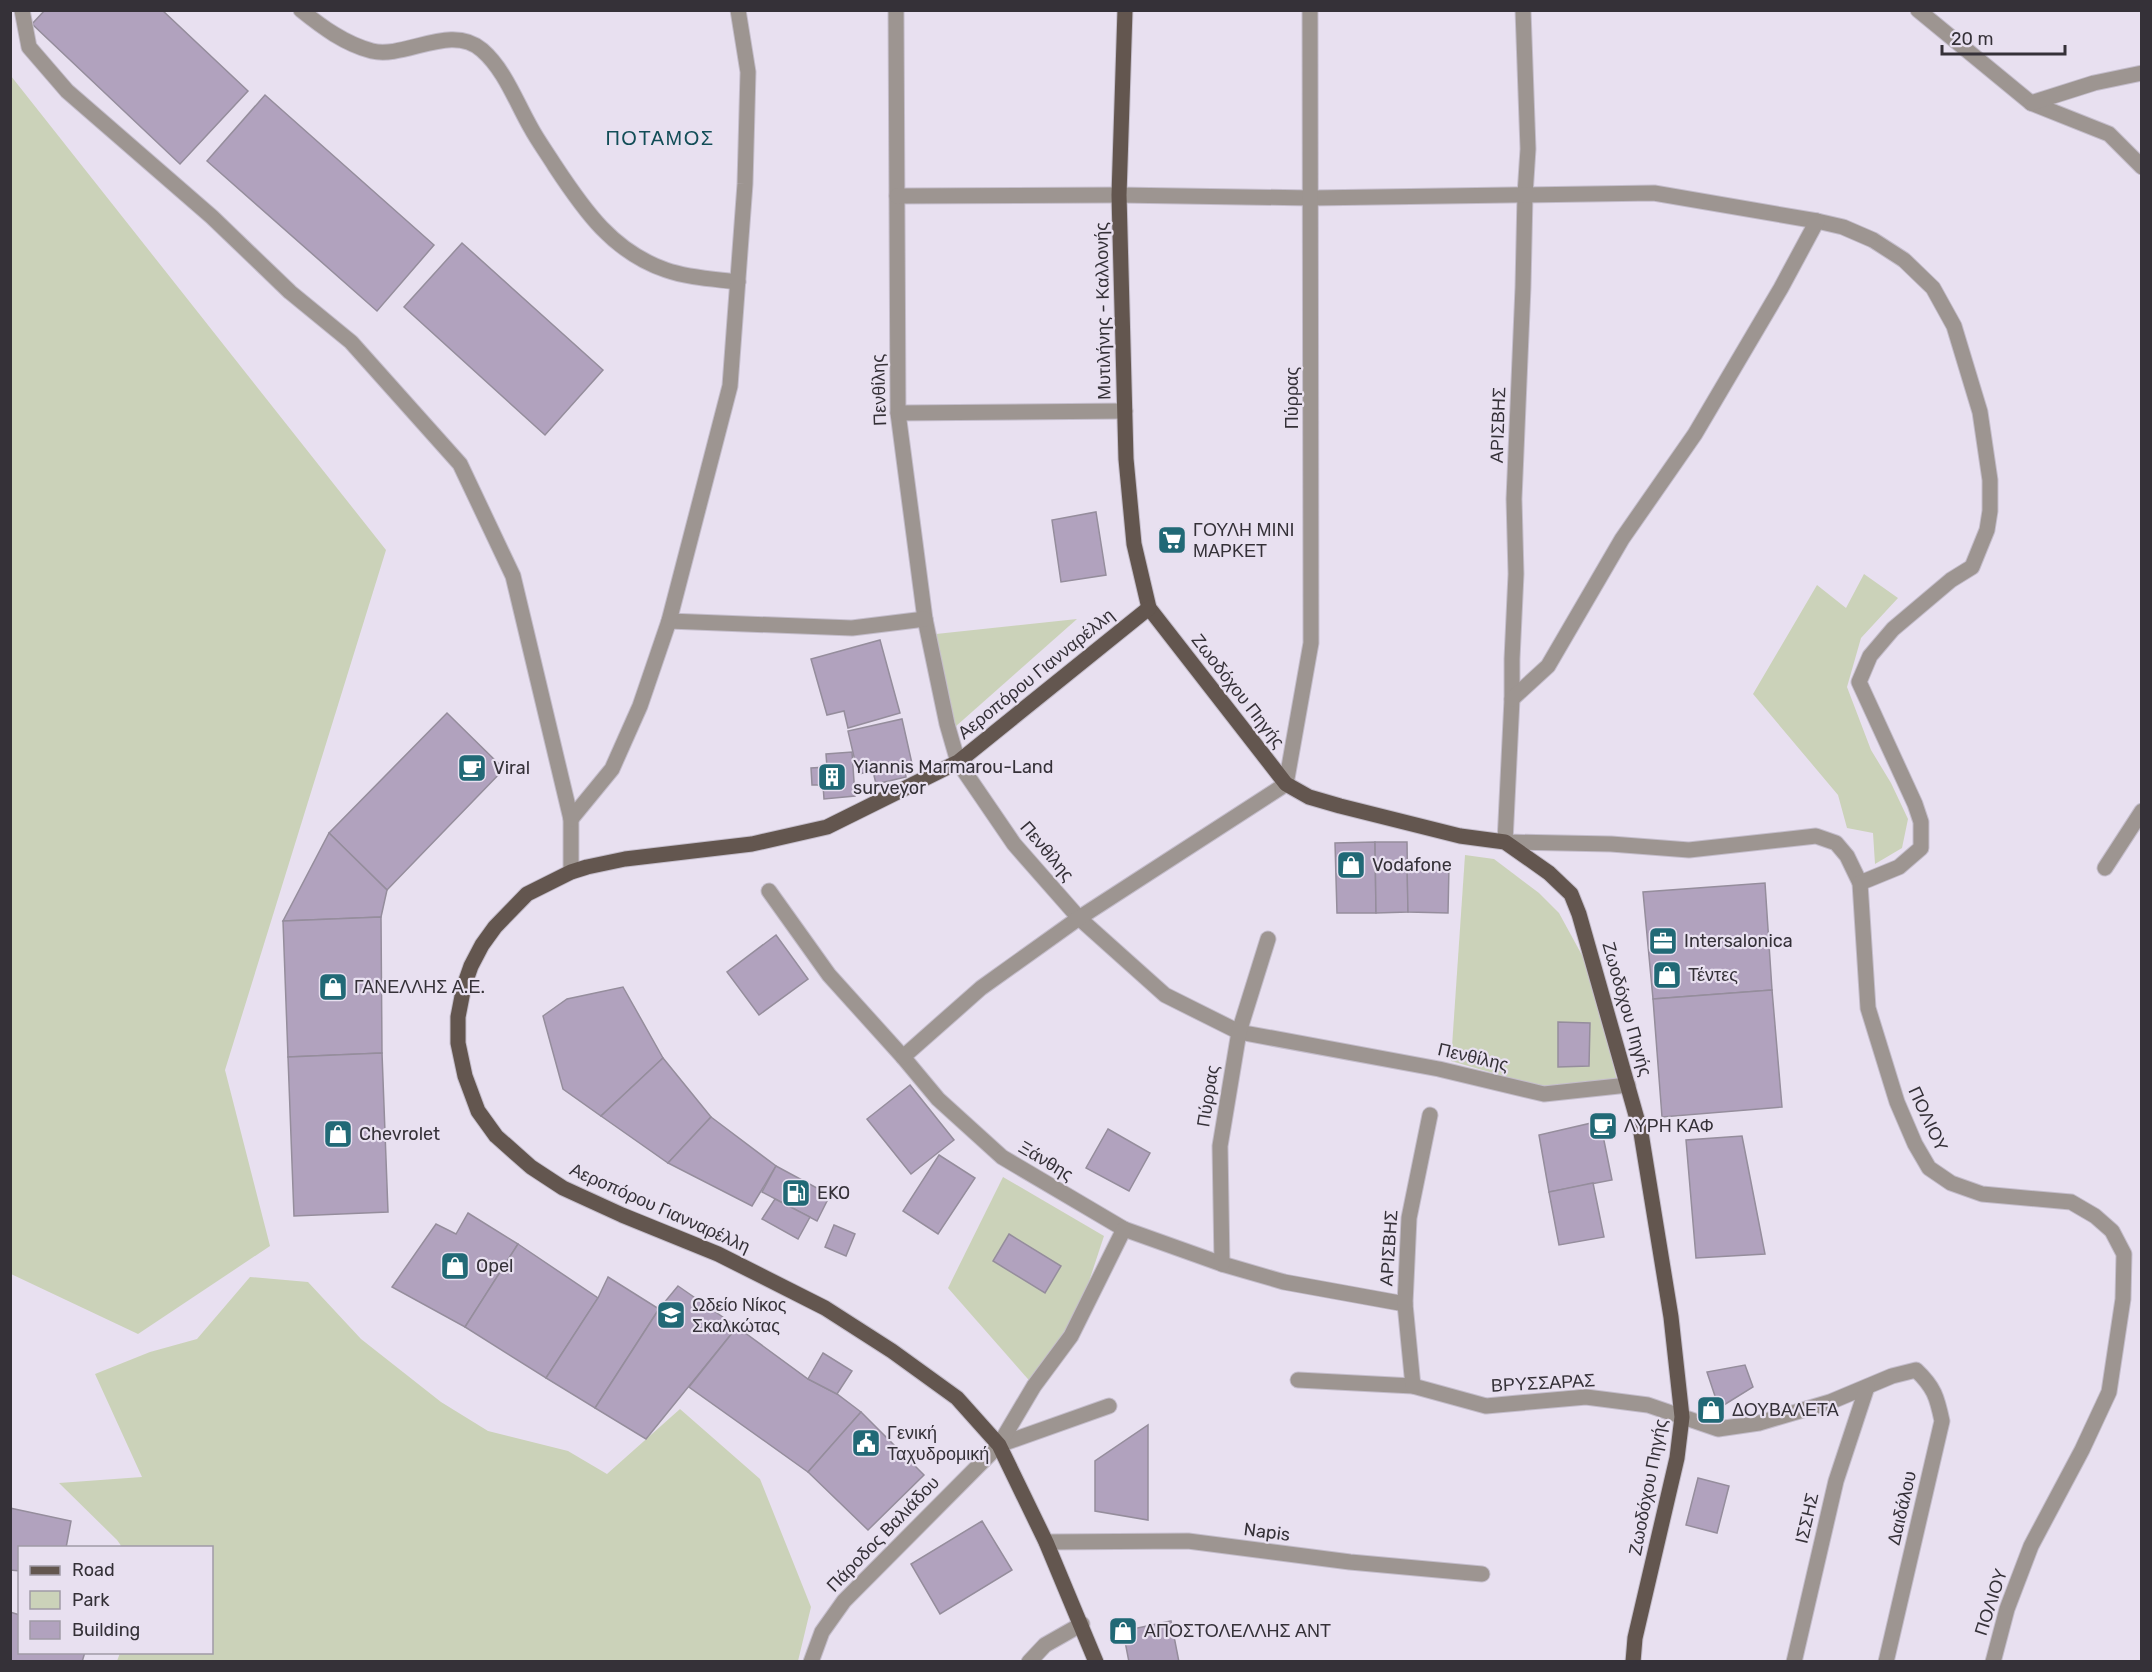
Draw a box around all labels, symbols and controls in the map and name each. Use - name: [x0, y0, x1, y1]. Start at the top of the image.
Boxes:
- scale bar: [1942, 18, 2065, 56]
- text: 20 m: [1951, 28, 1993, 50]
- district label: ΠΟΤΑΜΟΣ: [605, 126, 715, 150]
- street label: Μυτιλήνης - Καλλονής: [1090, 222, 1116, 400]
- street label: Πενθίλης: [867, 353, 891, 426]
- street label: Πύρρας: [1281, 366, 1303, 429]
- street label: ΑΡΙΣΒΗΣ: [1486, 386, 1510, 464]
- place label: ΓΟΥΛΗ ΜΙΝΙ ΜΑΡΚΕΤ: [1193, 519, 1294, 562]
- supermarket icon: ΓΟΥΛΗ ΜΙΝΙ ΜΑΡΚΕΤ: [1156, 524, 1188, 556]
- street label: Αεροπόρου Γιανναρέλλη: [953, 604, 1119, 744]
- street label: Ζωοδόχου Πηγής: [1187, 630, 1290, 753]
- cafe icon: Viral: [456, 752, 488, 784]
- place label: Yiannis Marmarou-Land surveyor: [853, 756, 1053, 799]
- place label: Viral: [493, 757, 530, 779]
- building icon: Yiannis Marmarou-Land surveyor: [816, 761, 848, 793]
- street label: Πενθίλης: [1016, 816, 1079, 886]
- shop icon: Vodafone: [1335, 849, 1367, 881]
- place label: Vodafone: [1372, 854, 1452, 876]
- office icon: Intersalonica: [1647, 925, 1679, 957]
- place label: Intersalonica: [1684, 930, 1793, 952]
- street label: Ζωοδόχου Πηγής: [1597, 939, 1657, 1079]
- shop icon: Τέντες: [1651, 959, 1683, 991]
- place label: Τέντες: [1688, 964, 1738, 986]
- shop icon: ΓΑΝΕΛΛΗΣ Α.Ε.: [317, 971, 349, 1003]
- place label: ΓΑΝΕΛΛΗΣ Α.Ε.: [354, 976, 485, 998]
- street label: Πενθίλης: [1436, 1038, 1511, 1076]
- street label: Πύρρας: [1192, 1063, 1224, 1129]
- street label: ΠΟΛΙΟΥ: [1903, 1083, 1953, 1155]
- cafe icon: ΛΥΡΗ ΚΑΦ: [1587, 1110, 1619, 1142]
- place label: ΛΥΡΗ ΚΑΦ: [1624, 1115, 1714, 1137]
- shop icon: Chevrolet: [322, 1118, 354, 1150]
- place label: Chevrolet: [359, 1123, 440, 1145]
- street label: Ξάνθης: [1015, 1136, 1078, 1186]
- street label: Αεροπόρου Γιανναρέλλη: [566, 1158, 754, 1258]
- fuel station icon: EKO: [780, 1177, 812, 1209]
- place label: EKO: [817, 1182, 850, 1204]
- street label: ΑΡΙΣΒΗΣ: [1375, 1209, 1403, 1287]
- shop icon: Opel: [439, 1250, 471, 1282]
- place label: Opel: [476, 1255, 513, 1277]
- place label: Ωδείο Νίκος Σκαλκώτας: [692, 1294, 787, 1337]
- school or university icon: Ωδείο Νίκος Σκαλκώτας: [655, 1299, 687, 1331]
- street label: ΒΡΥΣΣΑΡΑΣ: [1490, 1369, 1596, 1397]
- shop icon: ΔΟΥΒΑΛΕΤΑ: [1695, 1394, 1727, 1426]
- place label: ΔΟΥΒΑΛΕΤΑ: [1732, 1399, 1839, 1421]
- street label: Ζωοδόχου Πηγής: [1624, 1417, 1672, 1557]
- place label: Γενική Ταχυδρομική: [887, 1422, 989, 1465]
- public building icon: Γενική Ταχυδρομική: [850, 1427, 882, 1459]
- street label: Δαιδάλου: [1883, 1469, 1921, 1547]
- street label: Πάροδος Βαλιάδου: [822, 1472, 944, 1596]
- street label: ΙΣΣΗΣ: [1791, 1490, 1823, 1546]
- street label: Napis: [1242, 1518, 1292, 1546]
- legend: [18, 1546, 213, 1654]
- text: Road: [72, 1559, 115, 1581]
- street label: ΠΟΛΙΟΥ: [1970, 1566, 2012, 1638]
- text: Park: [72, 1589, 110, 1611]
- shop icon: ΑΠΟΣΤΟΛΕΛΛΗΣ ΑΝΤ: [1107, 1615, 1139, 1647]
- text: Building: [72, 1619, 140, 1641]
- place label: ΑΠΟΣΤΟΛΕΛΛΗΣ ΑΝΤ: [1144, 1620, 1331, 1642]

